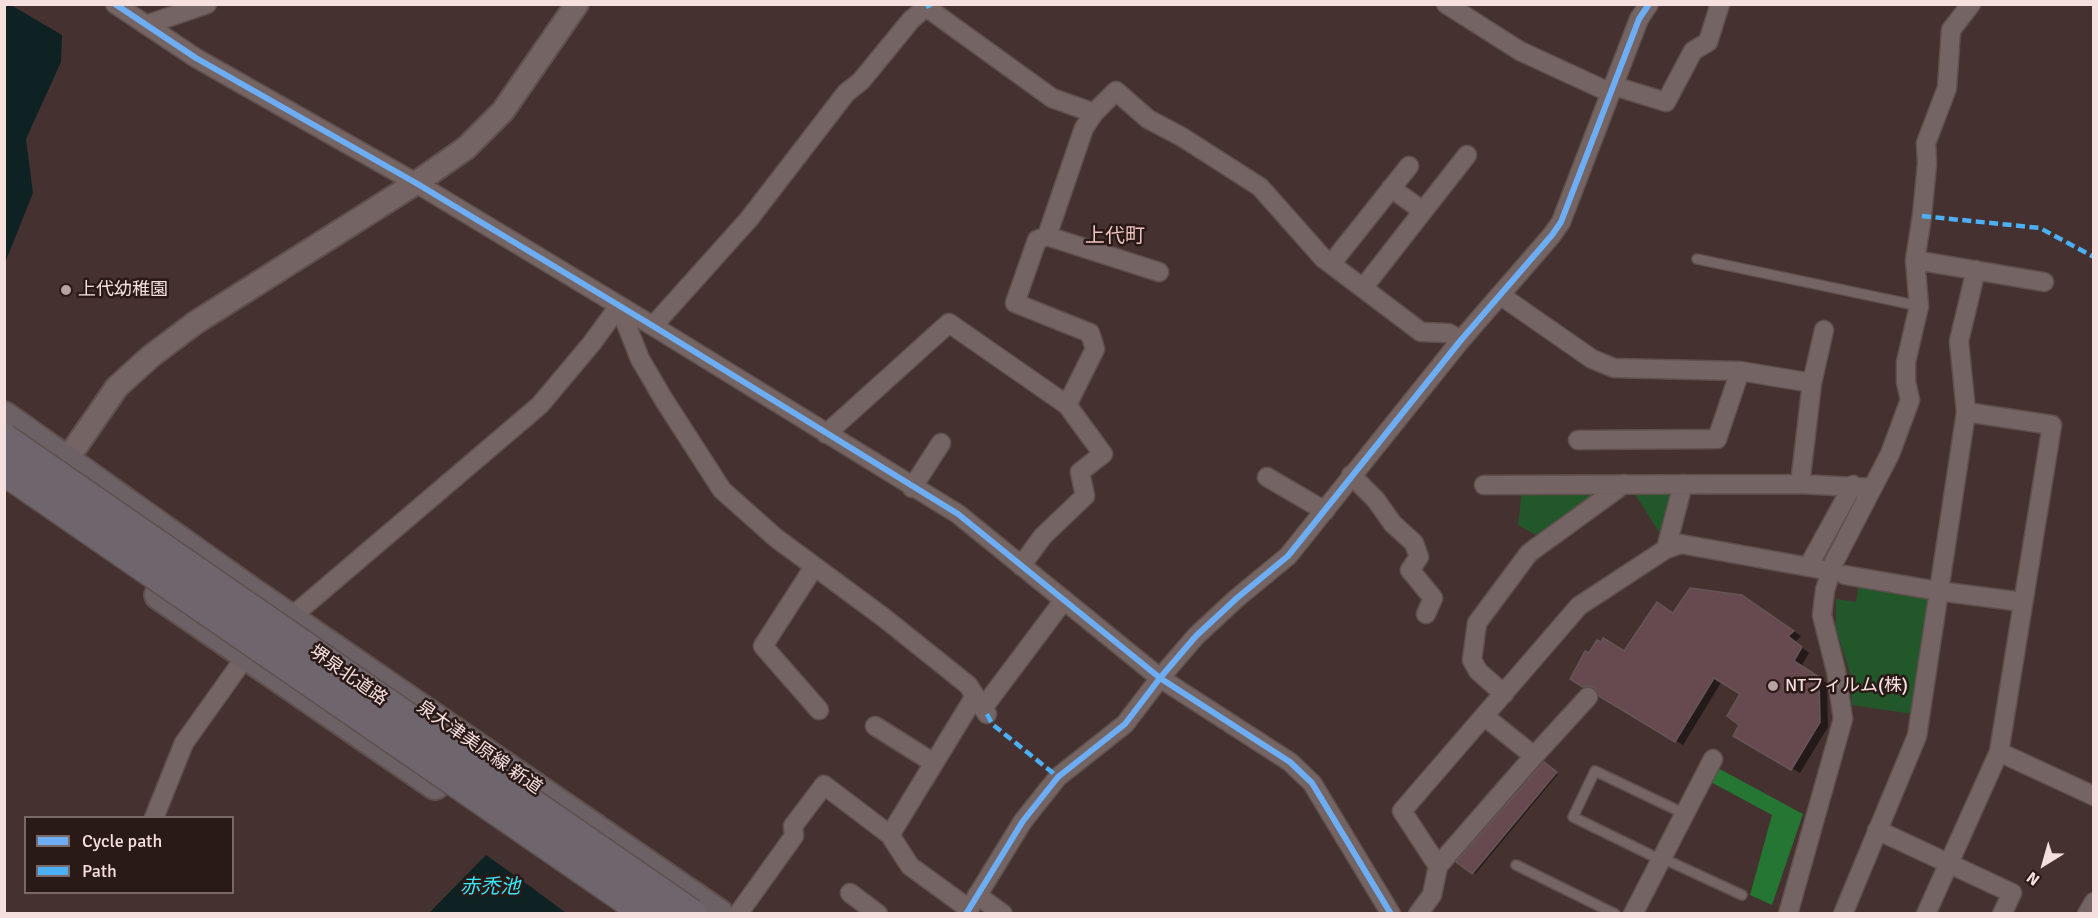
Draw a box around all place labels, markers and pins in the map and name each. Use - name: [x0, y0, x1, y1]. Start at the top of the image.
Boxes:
- place label: 上代幼稚園: [78, 279, 168, 301]
- marker: 上代幼稚園: [59, 283, 73, 297]
- place label: NTフィルム(株): [1785, 675, 1908, 697]
- marker: NTフィルム(株): [1766, 679, 1780, 693]

